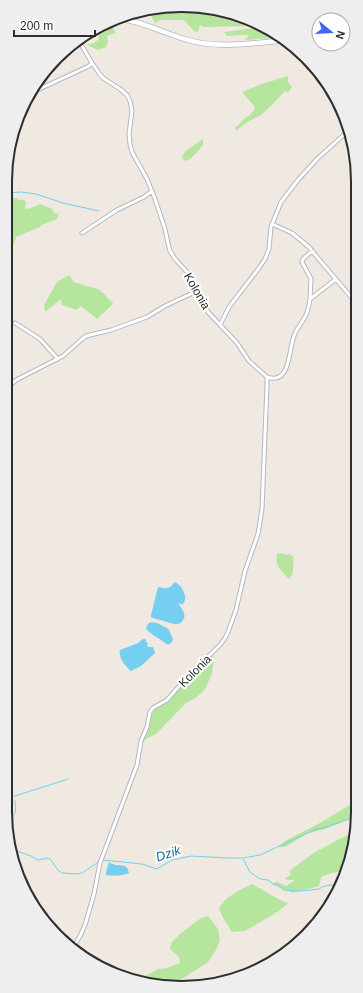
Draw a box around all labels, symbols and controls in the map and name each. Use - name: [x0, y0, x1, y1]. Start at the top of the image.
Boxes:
- scale bar: [14, 12, 95, 38]
- north arrow: [311, 12, 351, 52]
- text: 200 m: [20, 19, 53, 33]
- text: N: [334, 29, 347, 41]
- street label: Kolonia: [181, 270, 213, 312]
- street label: Kolonia: [176, 652, 214, 690]
- water label: Dzik: [154, 842, 184, 865]

